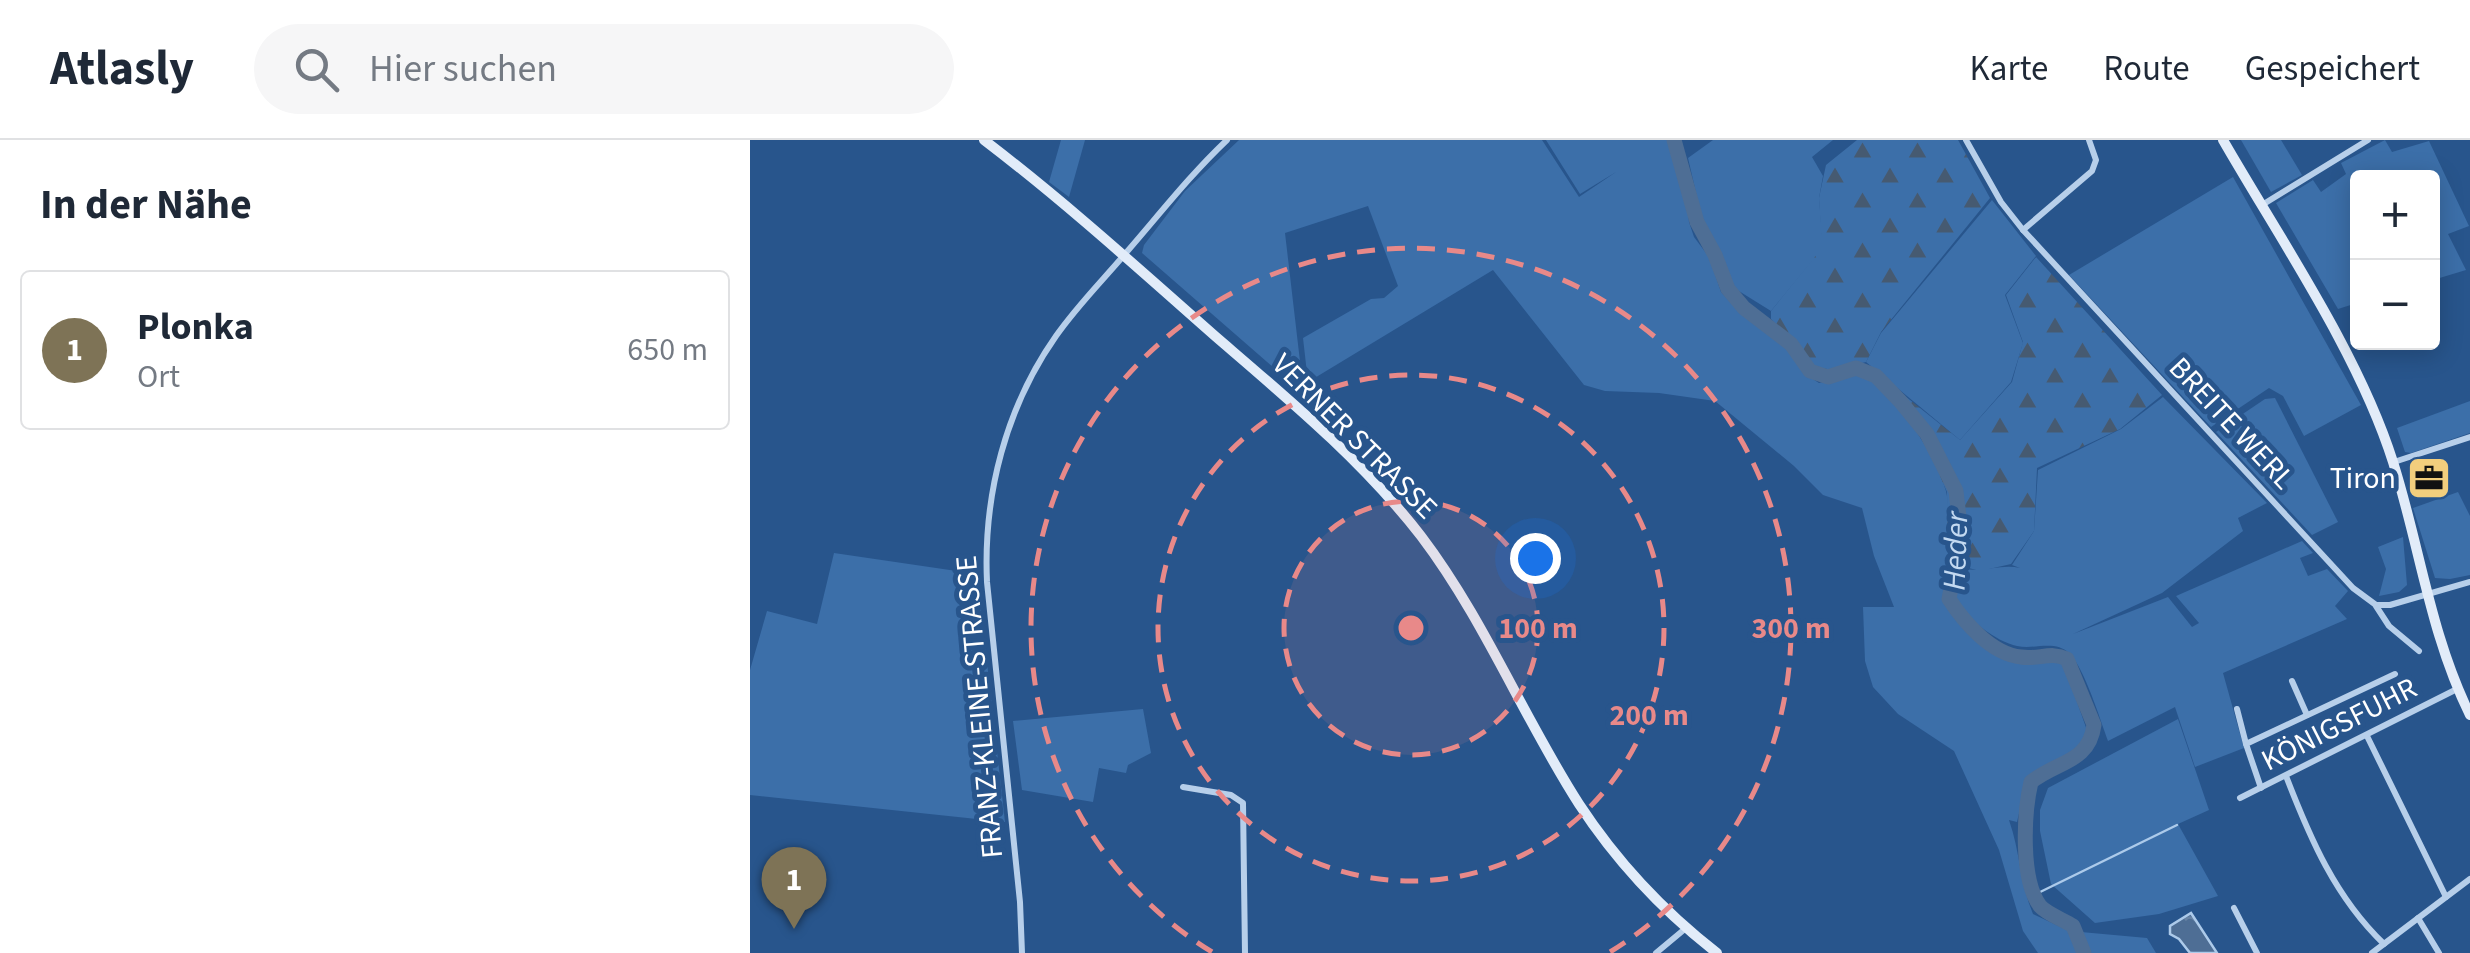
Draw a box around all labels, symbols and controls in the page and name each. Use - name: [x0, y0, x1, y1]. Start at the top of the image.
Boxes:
- search box: [254, 24, 954, 114]
- text: Atlasly: [50, 35, 194, 103]
- icon: search: [289, 42, 344, 97]
- text: Hier suchen: [369, 42, 557, 96]
- text: Karte: [1970, 44, 2048, 94]
- text: Route: [2103, 44, 2190, 94]
- text: Gespeichert: [2245, 44, 2420, 94]
- map controls: [2350, 170, 2440, 350]
- button: +: [2350, 170, 2440, 260]
- text: In der Nähe: [40, 175, 252, 235]
- button: −: [2350, 260, 2440, 350]
- text: Plonka: [137, 300, 254, 354]
- text: 1: [66, 327, 83, 373]
- text: 650 m: [627, 327, 708, 373]
- street label: VERNER STRASSE: [1262, 344, 1447, 529]
- street label: BREITE WERL: [2159, 347, 2304, 499]
- text: Ort: [137, 354, 180, 400]
- office icon: Tiron: [2406, 455, 2452, 501]
- place label: Tiron: [2330, 457, 2396, 500]
- water label: Heder: [1932, 509, 1980, 591]
- your location: [1510, 533, 1561, 584]
- street label: FRANZ-KLEINE-STRASSE: [945, 554, 1014, 860]
- text: 100 m: [1498, 607, 1578, 650]
- text: 300 m: [1751, 607, 1831, 650]
- centre of rings: [1393, 610, 1429, 646]
- street label: KÖNIGSFUHR: [2254, 667, 2424, 782]
- text: 200 m: [1609, 694, 1689, 737]
- pin: 1: [762, 846, 826, 929]

